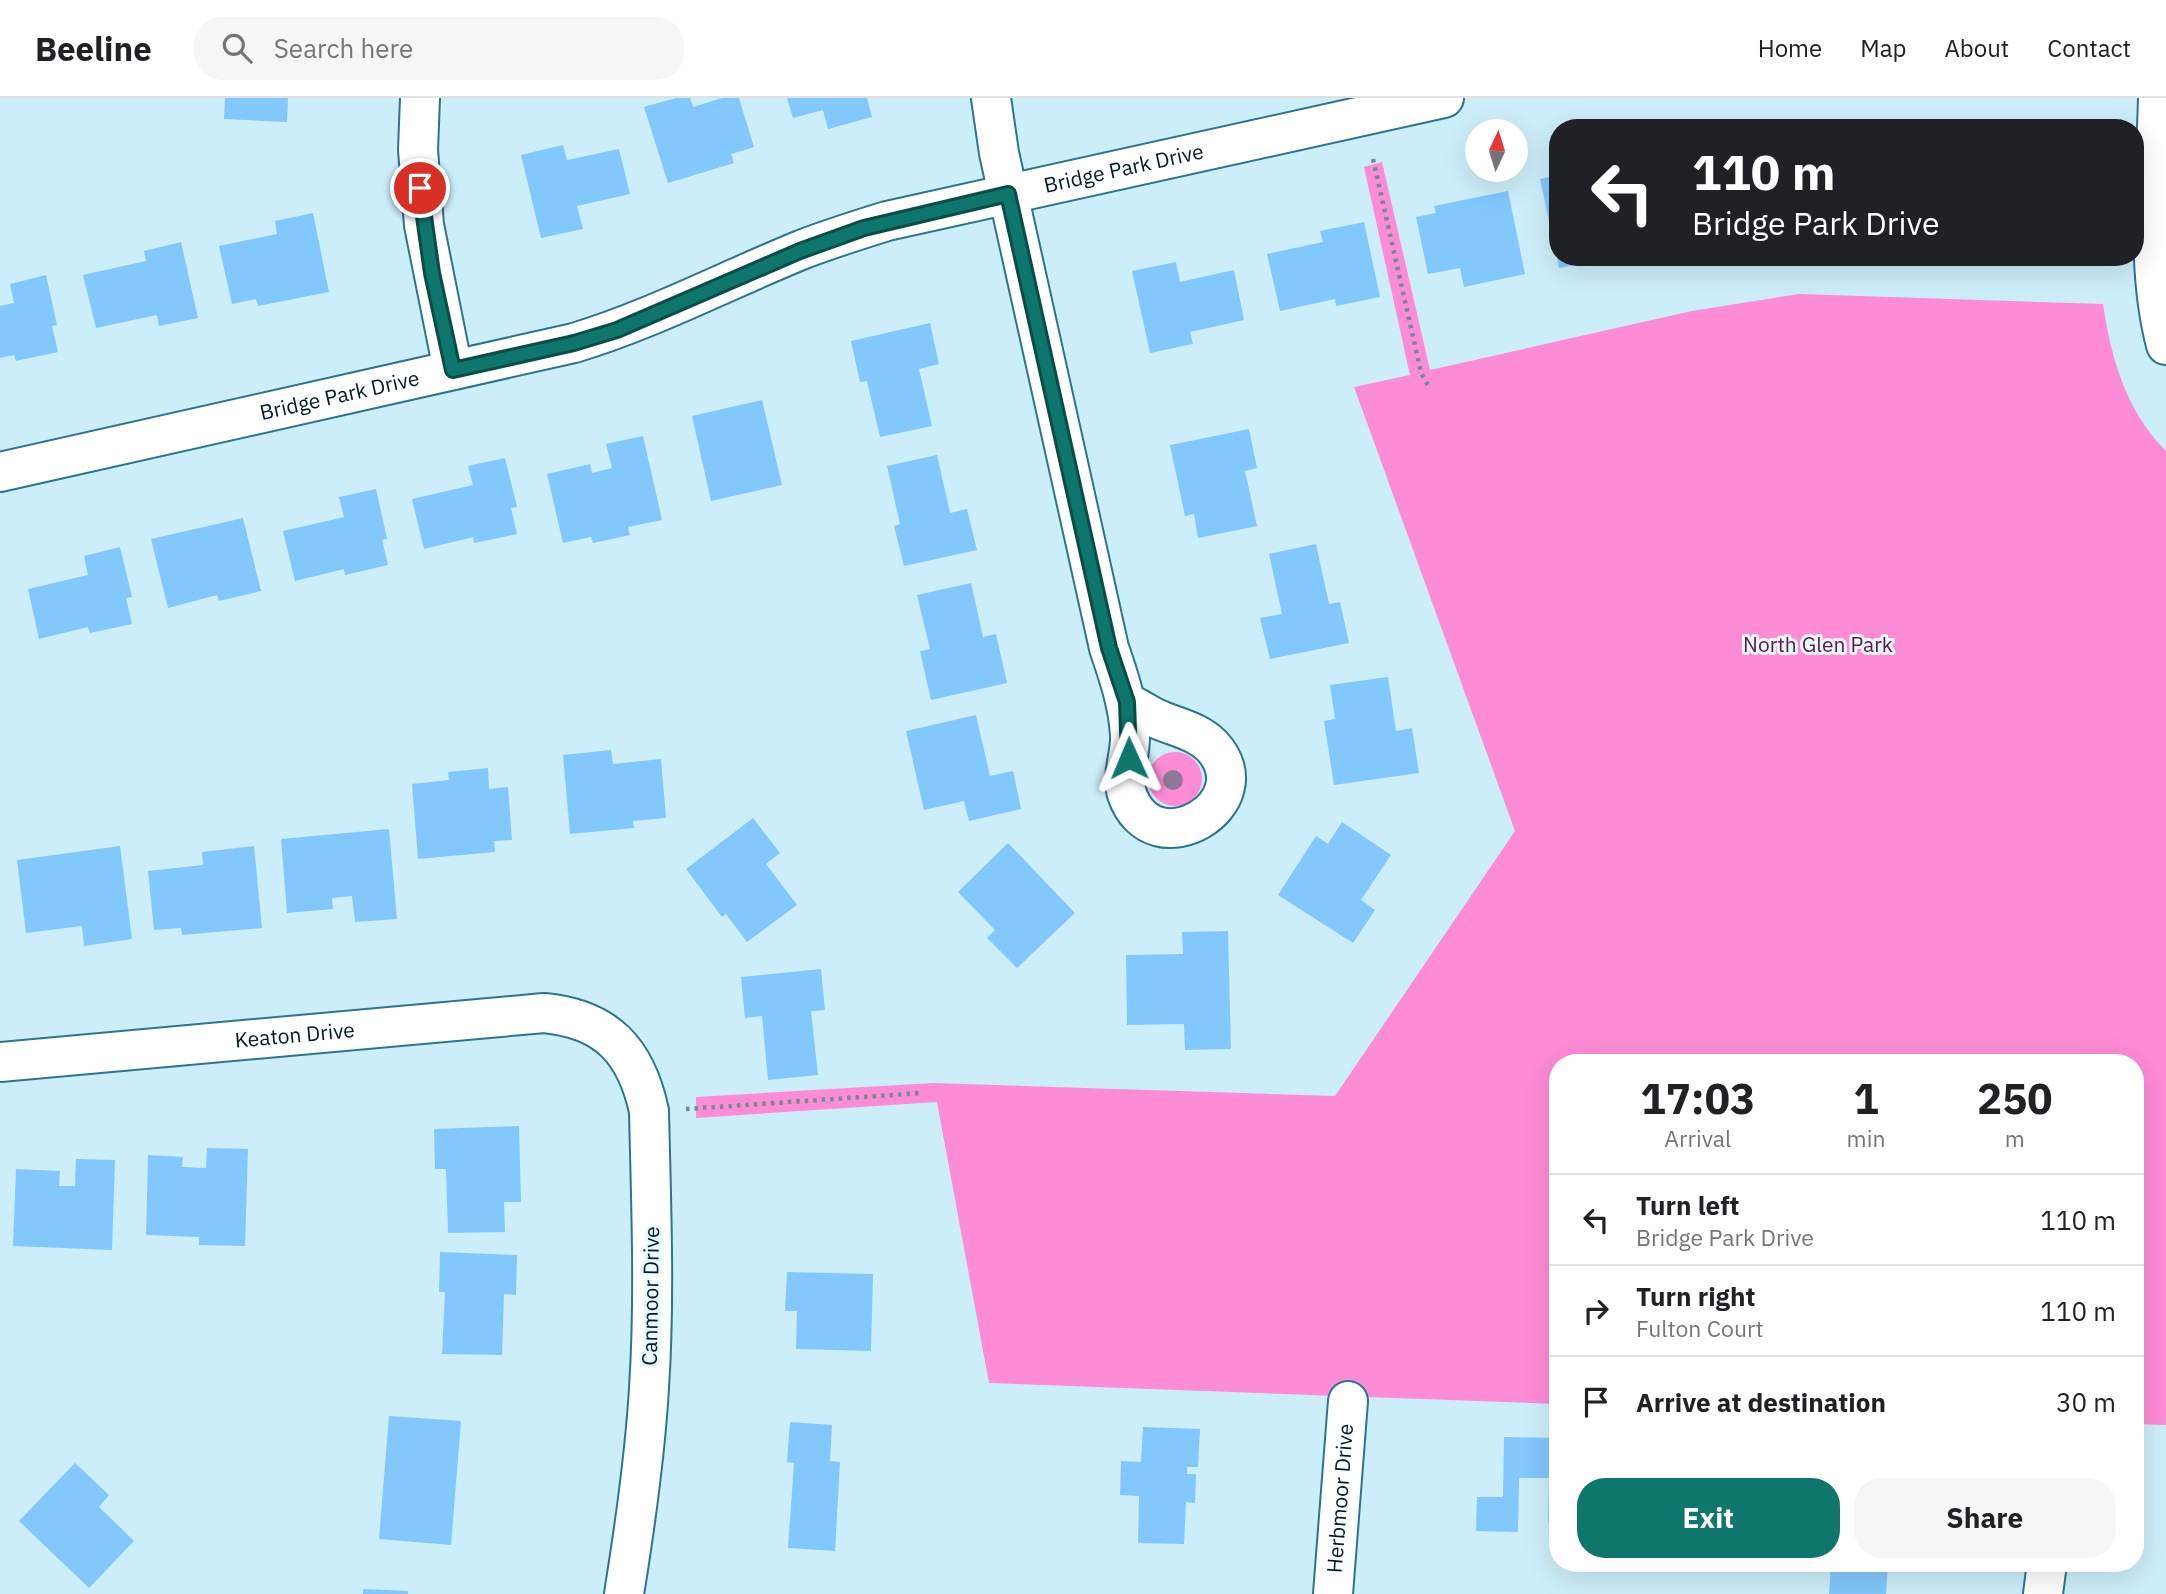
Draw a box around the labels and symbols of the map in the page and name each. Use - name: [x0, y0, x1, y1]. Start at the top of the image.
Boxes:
- north arrow: [1465, 119, 1528, 182]
- street label: Bridge Park Drive: [1041, 137, 1206, 199]
- pin: [390, 158, 450, 218]
- street label: Bridge Park Drive: [257, 363, 422, 426]
- park label: North Glen Park: [1743, 630, 1893, 658]
- position arrow: [1092, 721, 1166, 795]
- street label: Keaton Drive: [234, 1015, 356, 1054]
- street label: Canmoor Drive: [635, 1226, 665, 1366]
- street label: Herbmoor Drive: [1320, 1423, 1359, 1574]

